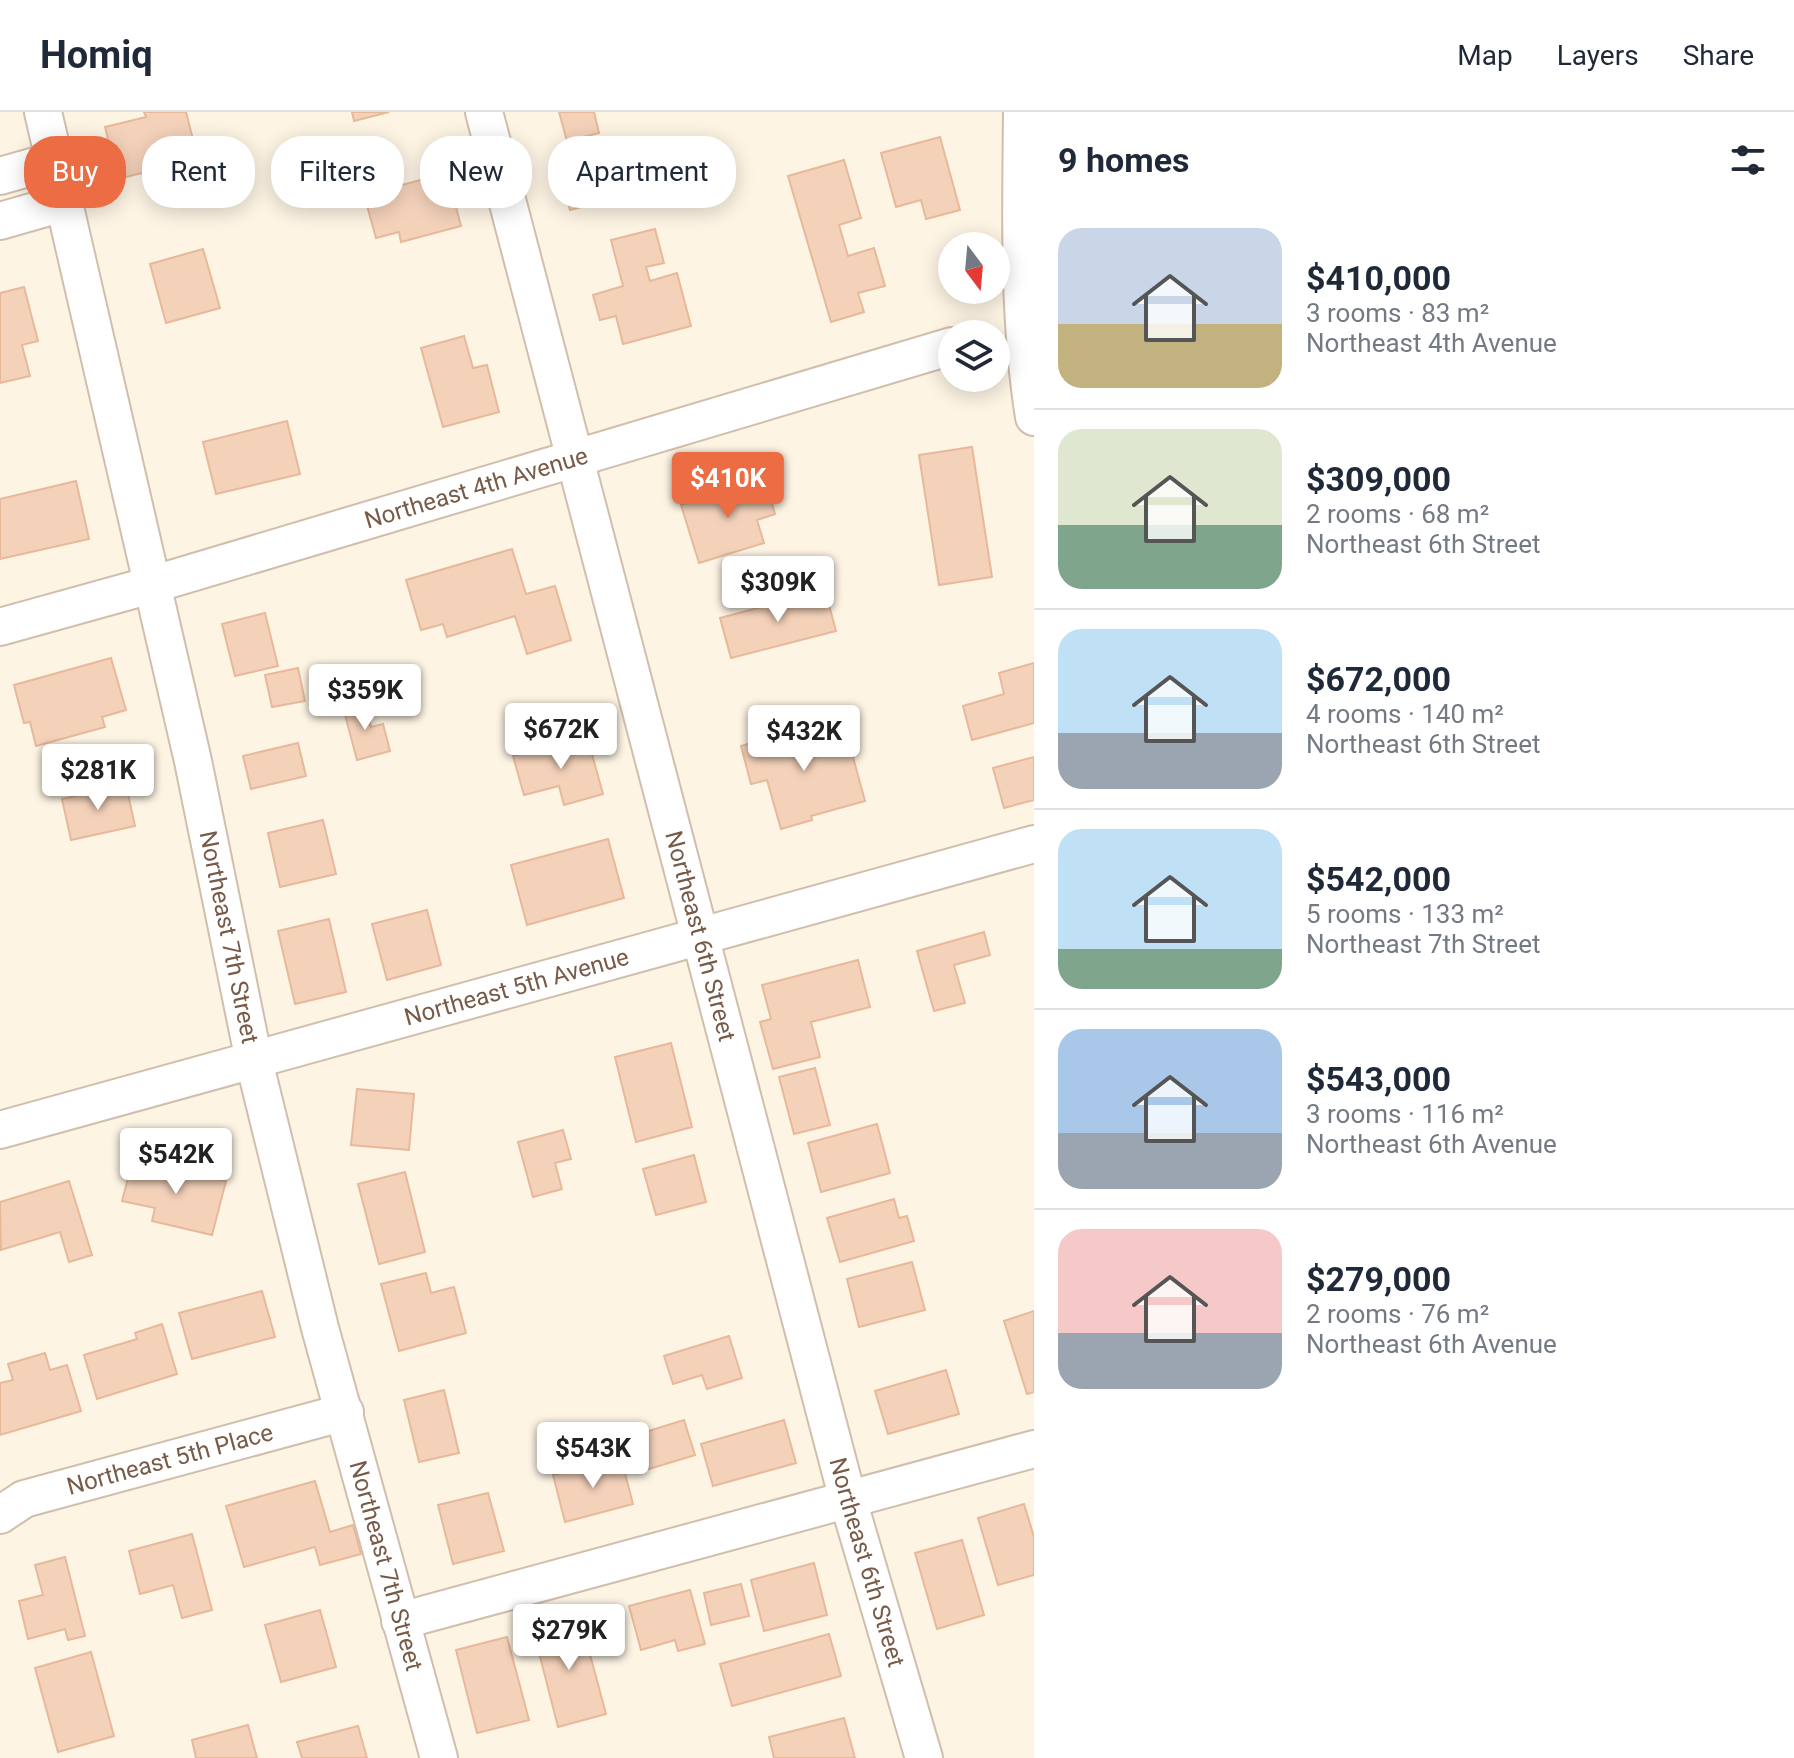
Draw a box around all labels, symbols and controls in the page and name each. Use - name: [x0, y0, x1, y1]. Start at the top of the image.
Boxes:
- text: Homiq: [40, 33, 153, 77]
- text: Map: [1457, 39, 1513, 72]
- text: Layers: [1557, 39, 1639, 72]
- text: Share: [1683, 39, 1754, 72]
- chip: Buy: [24, 136, 126, 208]
- chip: Rent: [142, 136, 255, 208]
- chip: Filters: [271, 136, 404, 208]
- chip: New: [420, 136, 532, 208]
- chip: Apartment: [548, 136, 736, 208]
- icon: filters: [1726, 138, 1770, 182]
- text: 9 homes: [1058, 140, 1189, 180]
- north arrow: [938, 232, 1010, 304]
- map controls: [938, 232, 1010, 392]
- text: $410,000: [1306, 258, 1451, 298]
- icon: home: [1122, 260, 1218, 356]
- text: 3 rooms · 83 m²: [1306, 298, 1489, 328]
- button: layers: [938, 320, 1010, 392]
- text: Northeast 4th Avenue: [1306, 328, 1557, 358]
- street label: Northeast 4th Avenue: [361, 441, 591, 535]
- pin: $410K: [672, 452, 784, 520]
- text: $309,000: [1306, 459, 1451, 499]
- icon: home: [1122, 461, 1218, 557]
- text: $410K: [690, 463, 766, 493]
- text: 2 rooms · 68 m²: [1306, 499, 1489, 529]
- text: Northeast 6th Street: [1306, 529, 1540, 559]
- pin: $309K: [722, 556, 834, 624]
- text: $309K: [740, 567, 816, 597]
- text: $672,000: [1306, 659, 1451, 699]
- icon: home: [1122, 661, 1218, 757]
- pin: $359K: [309, 664, 421, 732]
- text: $359K: [327, 675, 403, 705]
- text: 4 rooms · 140 m²: [1306, 699, 1504, 729]
- pin: $672K: [505, 703, 617, 771]
- pin: $432K: [748, 705, 860, 773]
- text: $672K: [523, 714, 599, 744]
- text: $432K: [766, 716, 842, 746]
- text: Northeast 6th Street: [1306, 729, 1540, 759]
- pin: $281K: [42, 744, 154, 812]
- text: $281K: [60, 755, 136, 785]
- street label: Northeast 7th Street: [194, 828, 264, 1046]
- street label: Northeast 6th Street: [659, 828, 741, 1045]
- text: $542,000: [1306, 859, 1451, 899]
- icon: home: [1122, 861, 1218, 957]
- text: 5 rooms · 133 m²: [1306, 899, 1504, 929]
- text: Northeast 7th Street: [1306, 929, 1540, 959]
- street label: Northeast 5th Avenue: [401, 943, 632, 1031]
- text: $543,000: [1306, 1059, 1451, 1099]
- icon: home: [1122, 1061, 1218, 1157]
- text: 3 rooms · 116 m²: [1306, 1099, 1504, 1129]
- pin: $542K: [120, 1128, 232, 1196]
- text: Northeast 6th Avenue: [1306, 1129, 1557, 1159]
- text: $542K: [138, 1139, 214, 1169]
- text: $279,000: [1306, 1259, 1451, 1299]
- icon: home: [1122, 1261, 1218, 1357]
- text: 2 rooms · 76 m²: [1306, 1299, 1489, 1329]
- text: Northeast 6th Avenue: [1306, 1329, 1557, 1359]
- street label: Northeast 5th Place: [64, 1418, 276, 1501]
- pin: $543K: [537, 1422, 649, 1490]
- text: $543K: [555, 1433, 631, 1463]
- street label: Northeast 6th Street: [824, 1455, 910, 1670]
- street label: Northeast 7th Street: [343, 1458, 428, 1674]
- pin: $279K: [513, 1604, 625, 1672]
- text: $279K: [531, 1615, 607, 1645]

